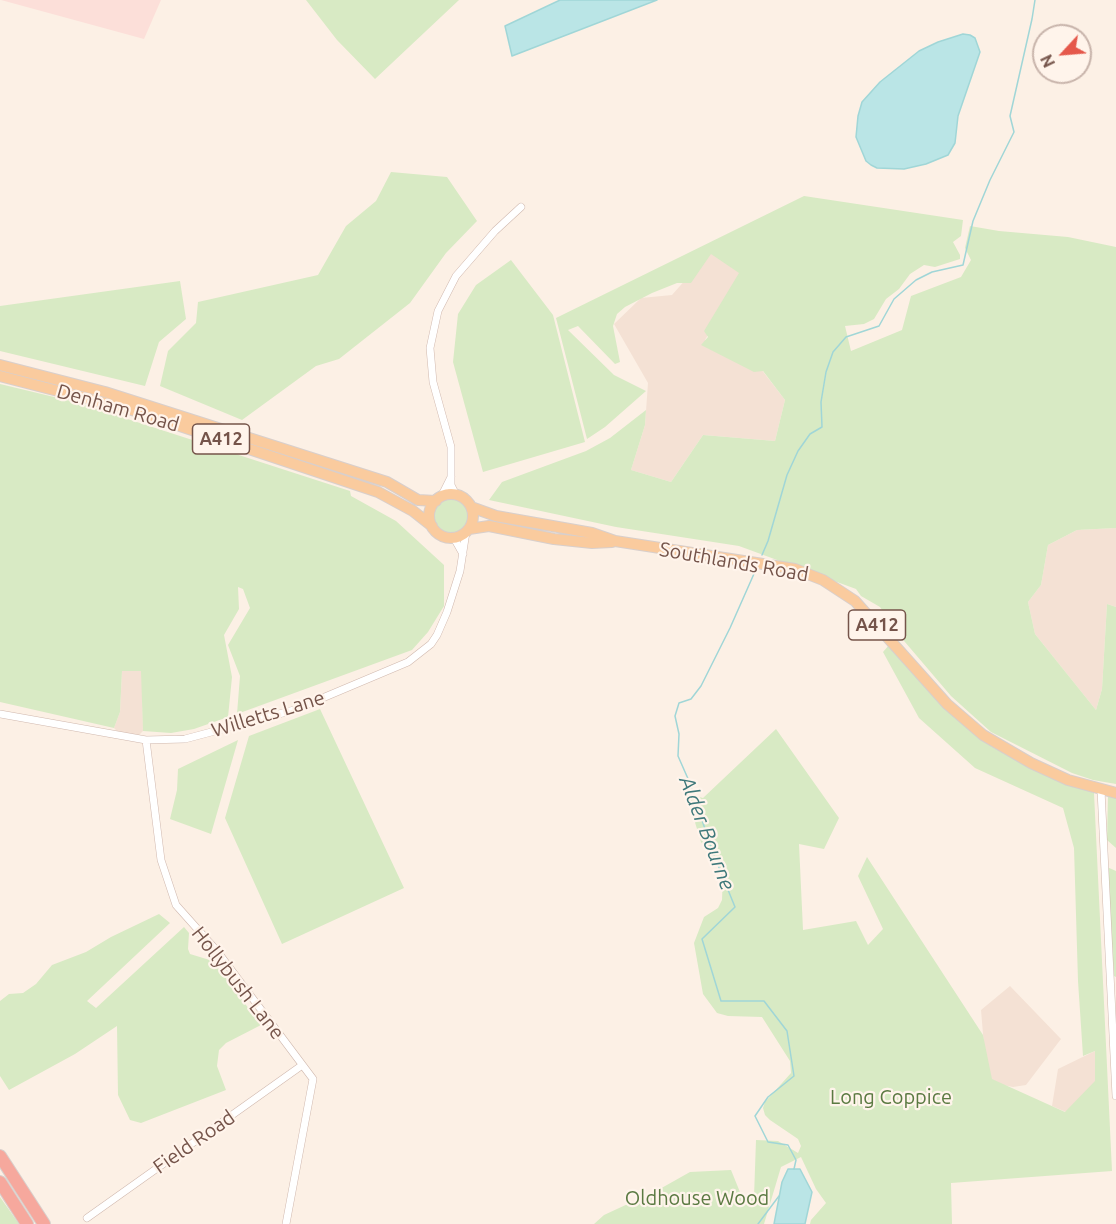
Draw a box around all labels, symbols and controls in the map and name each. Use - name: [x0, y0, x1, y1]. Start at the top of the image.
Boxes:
- north arrow: [1032, 24, 1092, 84]
- text: N: [1037, 52, 1058, 70]
- street label: Denham Road: [54, 379, 182, 437]
- road number: A412: [192, 424, 250, 454]
- street label: Southlands Road: [658, 537, 810, 587]
- road number: A412: [848, 610, 906, 640]
- street label: Willetts Lane: [208, 685, 328, 743]
- water label: Alder Bourne: [674, 772, 740, 894]
- street label: Hollybush Lane: [187, 922, 289, 1044]
- park label: Long Coppice: [830, 1085, 952, 1109]
- street label: Field Road: [149, 1105, 239, 1179]
- park label: Oldhouse Wood: [625, 1186, 769, 1210]

